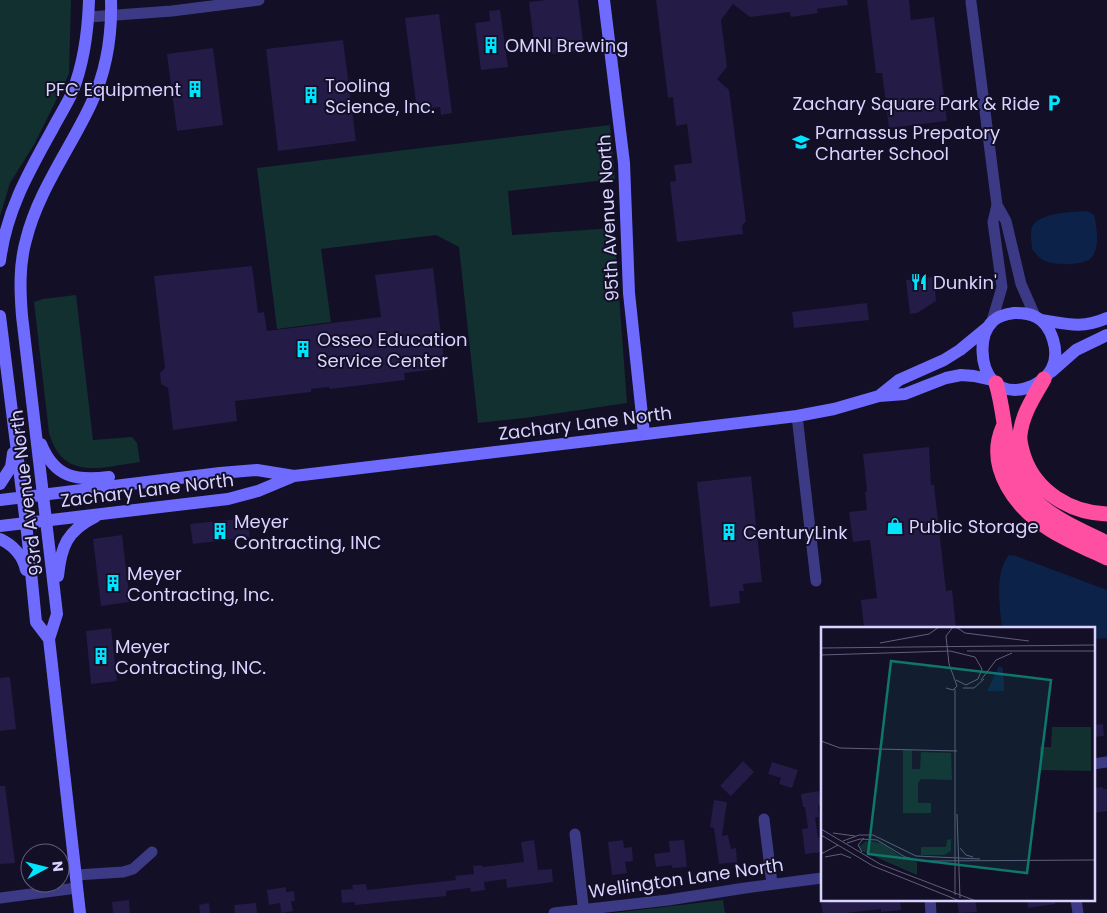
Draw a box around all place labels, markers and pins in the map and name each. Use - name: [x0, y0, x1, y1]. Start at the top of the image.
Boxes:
- place label: OMNI Brewing: [505, 33, 628, 58]
- building icon: OMNI Brewing: [481, 35, 501, 55]
- place label: Tooling Science, Inc.: [325, 73, 435, 119]
- place label: PFC Equipment: [46, 77, 181, 102]
- building icon: PFC Equipment: [185, 79, 205, 99]
- building icon: Tooling Science, Inc.: [301, 85, 321, 105]
- place label: Zachary Square Park & Ride: [793, 91, 1040, 116]
- parking icon: Zachary Square Park & Ride: [1044, 93, 1064, 113]
- place label: Parnassus Prepatory Charter School: [815, 120, 1000, 166]
- school or university icon: Parnassus Prepatory Charter School: [791, 132, 811, 152]
- place label: Dunkin': [933, 270, 997, 295]
- restaurant icon: Dunkin': [909, 272, 929, 292]
- place label: Osseo Education Service Center: [317, 327, 467, 373]
- building icon: Osseo Education Service Center: [293, 339, 313, 359]
- place label: Meyer Contracting, INC: [234, 509, 381, 555]
- place label: Public Storage: [909, 514, 1039, 539]
- shop icon: Public Storage: [885, 516, 905, 536]
- place label: CenturyLink: [743, 520, 848, 545]
- building icon: Meyer Contracting, INC: [210, 521, 230, 541]
- building icon: CenturyLink: [719, 522, 739, 542]
- place label: Meyer Contracting, Inc.: [127, 561, 274, 607]
- building icon: Meyer Contracting, Inc.: [103, 573, 123, 593]
- place label: Meyer Contracting, INC.: [115, 634, 266, 680]
- building icon: Meyer Contracting, INC.: [91, 646, 111, 666]

